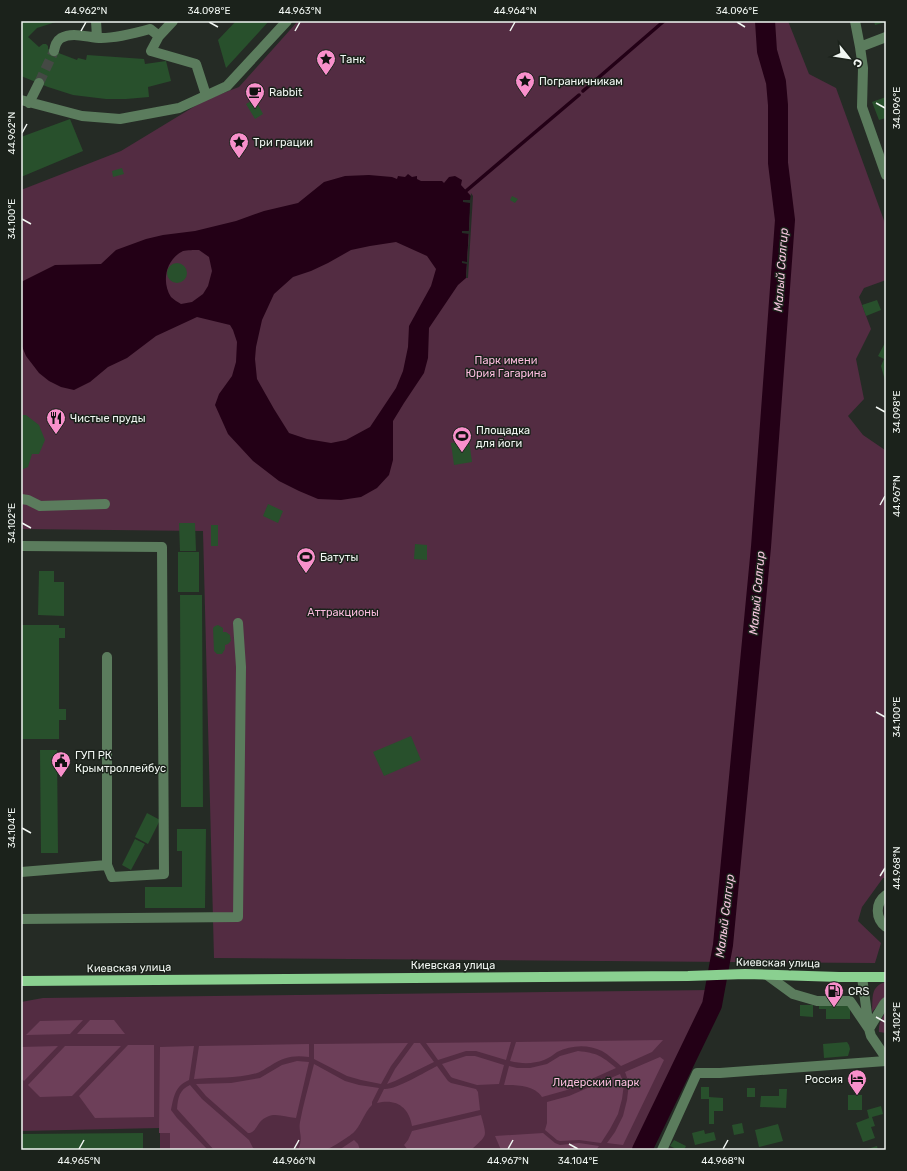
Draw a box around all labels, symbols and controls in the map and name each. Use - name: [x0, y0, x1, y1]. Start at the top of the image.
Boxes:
- text: 44.962°N: [65, 5, 107, 17]
- text: 34.098°E: [187, 5, 231, 17]
- text: 44.963°N: [278, 5, 322, 17]
- text: 44.964°N: [493, 5, 537, 17]
- text: 34.096°E: [716, 5, 758, 17]
- north arrow: [829, 38, 869, 78]
- place icon: Танк: [315, 48, 337, 76]
- place label: Танк: [340, 53, 365, 66]
- text: С: [850, 56, 865, 70]
- place icon: Пограничникам: [514, 70, 536, 98]
- place label: Пограничникам: [539, 75, 623, 88]
- cafe icon: Rabbit: [244, 81, 266, 109]
- place label: Rabbit: [269, 86, 303, 99]
- text: 34.096°E: [891, 87, 903, 129]
- text: 44.962°N: [6, 112, 18, 154]
- place icon: Три грации: [228, 131, 250, 159]
- place label: Три грации: [253, 136, 313, 149]
- text: 34.100°E: [6, 199, 18, 239]
- water label: Малый Салгир: [771, 228, 791, 312]
- park label: Парк имени Юрия Гагарина: [465, 354, 547, 380]
- text: 34.098°E: [891, 390, 903, 434]
- restaurant icon: Чистые пруды: [45, 407, 67, 435]
- place label: Чистые пруды: [70, 412, 146, 425]
- place label: Площадка для йоги: [476, 424, 530, 450]
- sports icon: Площадка для йоги: [451, 425, 473, 453]
- text: 44.967°N: [891, 475, 903, 517]
- text: 34.102°E: [6, 503, 18, 543]
- sports icon: Батуты: [295, 546, 317, 574]
- place label: Батуты: [320, 551, 358, 564]
- water label: Малый Салгир: [746, 551, 768, 635]
- park label: Аттракционы: [307, 606, 379, 619]
- text: 34.100°E: [891, 697, 903, 737]
- place label: ГУП РК Крымтроллейбус: [75, 749, 166, 775]
- public building icon: ГУП РК Крымтроллейбус: [50, 750, 72, 778]
- text: 34.104°E: [6, 808, 18, 848]
- text: 44.968°N: [891, 846, 903, 890]
- water label: Малый Салгир: [713, 874, 737, 958]
- street label: Киевская улица: [736, 956, 820, 970]
- street label: Киевская улица: [411, 959, 495, 972]
- street label: Киевская улица: [87, 961, 171, 975]
- fuel station icon: CRS: [823, 980, 845, 1008]
- place label: CRS: [848, 985, 870, 998]
- text: 34.102°E: [891, 1002, 903, 1042]
- hotel icon: Россия: [846, 1068, 868, 1096]
- place label: Россия: [805, 1073, 843, 1086]
- park label: Лидерский парк: [553, 1076, 640, 1089]
- text: 44.965°N: [58, 1155, 101, 1167]
- text: 44.966°N: [272, 1155, 316, 1167]
- text: 44.967°N: [487, 1155, 529, 1167]
- text: 34.104°E: [558, 1155, 598, 1167]
- text: 44.968°N: [701, 1155, 745, 1167]

